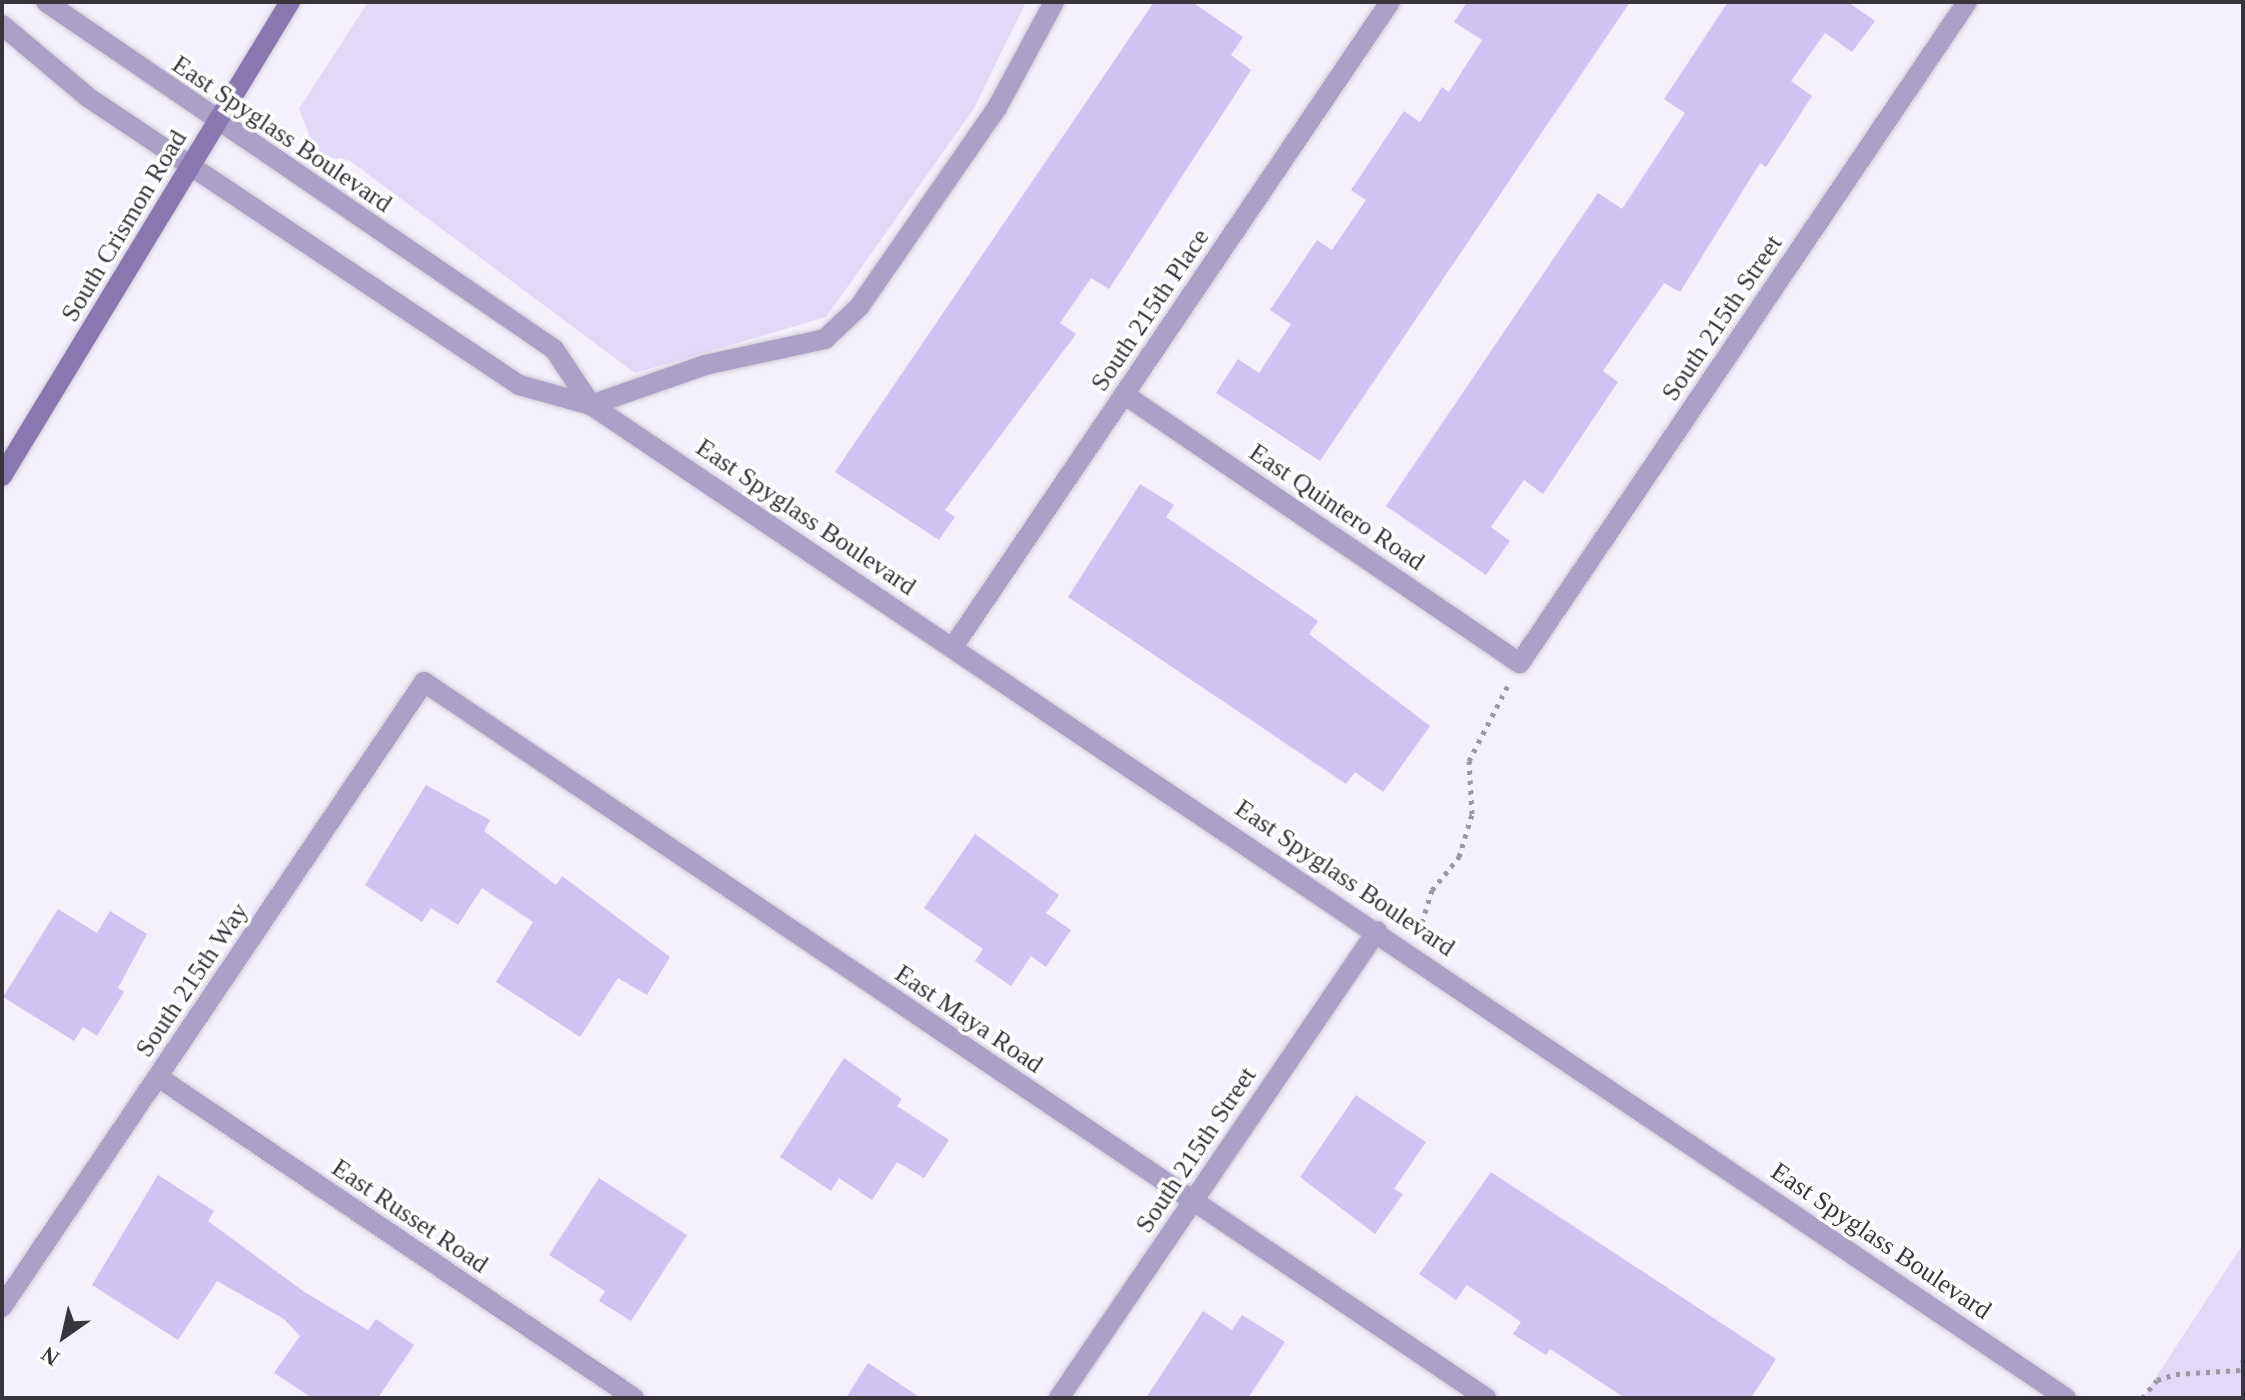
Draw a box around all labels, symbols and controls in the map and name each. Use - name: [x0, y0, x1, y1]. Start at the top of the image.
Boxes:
- street label: East Spyglass Boulevard: [166, 49, 398, 219]
- street label: South Crismon Road: [54, 124, 194, 328]
- street label: South 215th Place: [1084, 223, 1216, 397]
- street label: South 215th Street: [1655, 229, 1789, 407]
- street label: East Spyglass Boulevard: [690, 432, 922, 602]
- street label: East Quintero Road: [1243, 437, 1431, 577]
- street label: East Spyglass Boulevard: [1229, 793, 1461, 963]
- street label: South 215th Way: [129, 897, 255, 1063]
- street label: East Maya Road: [889, 958, 1049, 1080]
- street label: South 215th Street: [1129, 1061, 1263, 1239]
- street label: East Russet Road: [326, 1152, 494, 1280]
- street label: East Spyglass Boulevard: [1765, 1156, 1997, 1326]
- north arrow: [24, 1296, 104, 1376]
- text: N: [37, 1342, 64, 1371]

